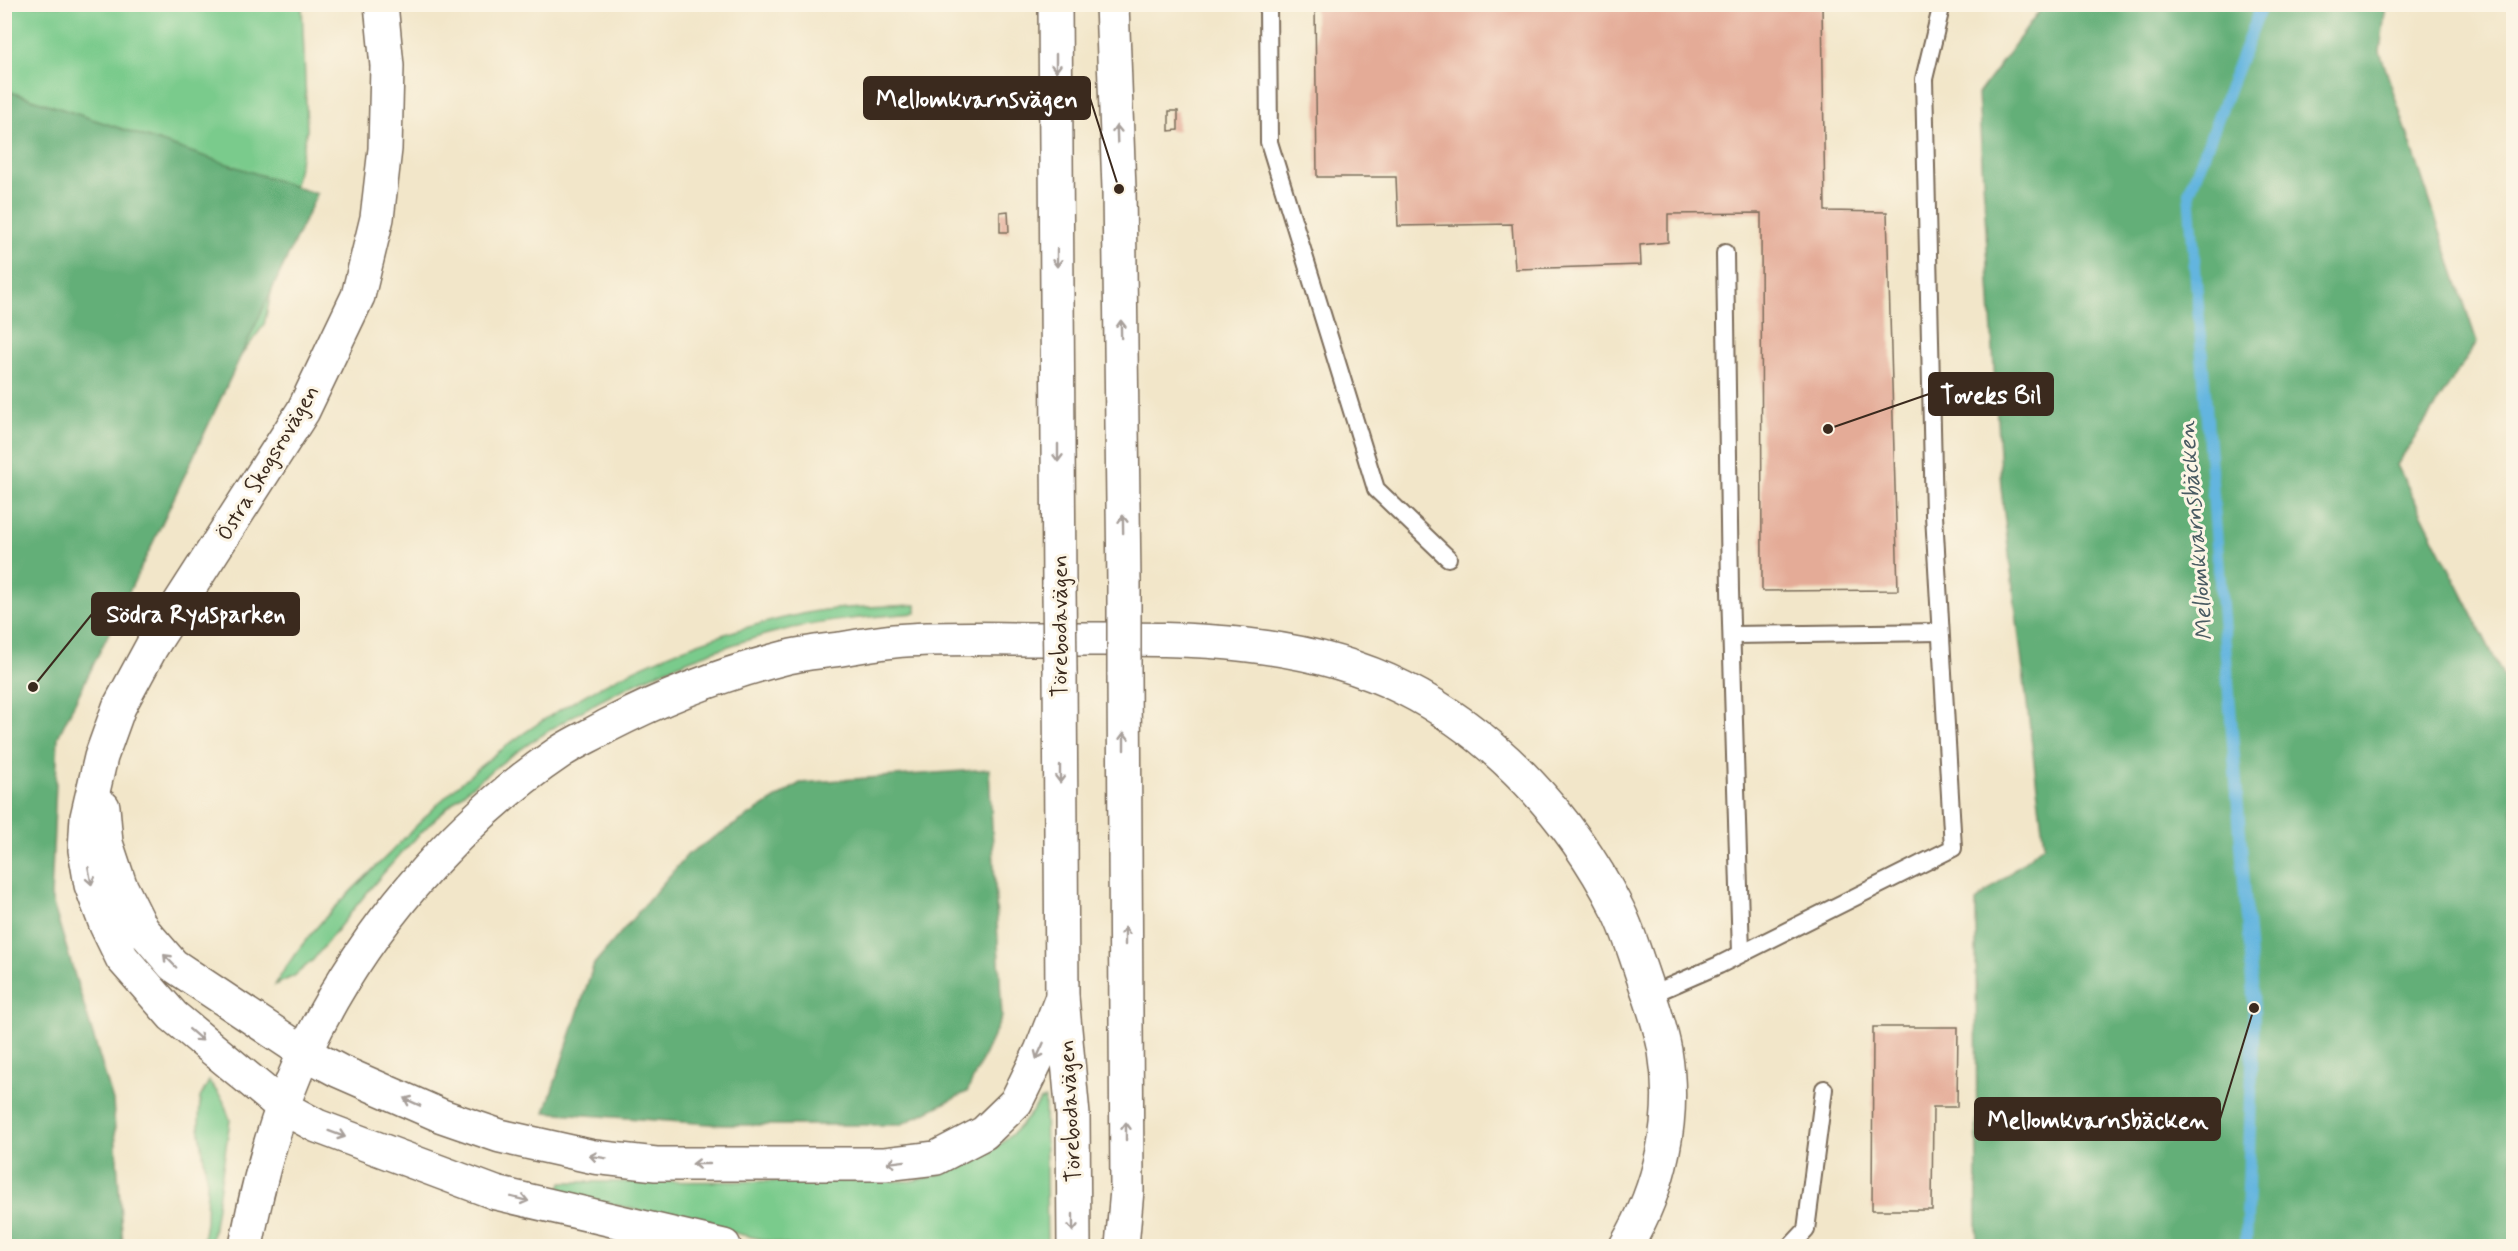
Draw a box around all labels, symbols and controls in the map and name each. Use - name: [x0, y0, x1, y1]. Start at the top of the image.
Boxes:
- one-way arrow: [1050, 52, 1061, 72]
- callout: Mellomkvarnsvägen: [864, 77, 1090, 119]
- text: Mellomkvarnsvägen: [876, 85, 1078, 117]
- one-way arrow: [1111, 125, 1122, 145]
- one-way arrow: [1051, 247, 1063, 267]
- one-way arrow: [1115, 320, 1127, 340]
- callout: Toveks Bil: [1929, 373, 2053, 415]
- street label: Östra Skogsrovägen: [211, 380, 327, 547]
- text: Toveks Bil: [1940, 381, 2042, 412]
- water label: Mellomkvarnsbäcken: [2171, 419, 2222, 642]
- one-way arrow: [1052, 442, 1064, 462]
- one-way arrow: [1117, 515, 1129, 535]
- street label: Törebodavägen: [1047, 555, 1076, 697]
- callout: Södra Rydsparken: [92, 593, 299, 635]
- text: Södra Rydsparken: [106, 600, 286, 631]
- one-way arrow: [1118, 732, 1130, 752]
- one-way arrow: [1054, 763, 1066, 783]
- one-way arrow: [85, 866, 96, 886]
- one-way arrow: [1119, 927, 1131, 947]
- one-way arrow: [163, 953, 177, 968]
- one-way arrow: [188, 1028, 203, 1042]
- street label: Törebodavägen: [1053, 1039, 1090, 1183]
- one-way arrow: [1034, 1042, 1046, 1060]
- one-way arrow: [403, 1095, 421, 1107]
- callout: Mellomkvarnsbäcken: [1975, 1098, 2220, 1140]
- text: Mellomkvarnsbäcken: [1988, 1106, 2209, 1137]
- one-way arrow: [1121, 1122, 1132, 1142]
- one-way arrow: [327, 1129, 345, 1140]
- one-way arrow: [588, 1152, 608, 1163]
- one-way arrow: [886, 1157, 906, 1168]
- one-way arrow: [691, 1158, 711, 1170]
- one-way arrow: [510, 1193, 529, 1205]
- one-way arrow: [1068, 1213, 1079, 1233]

